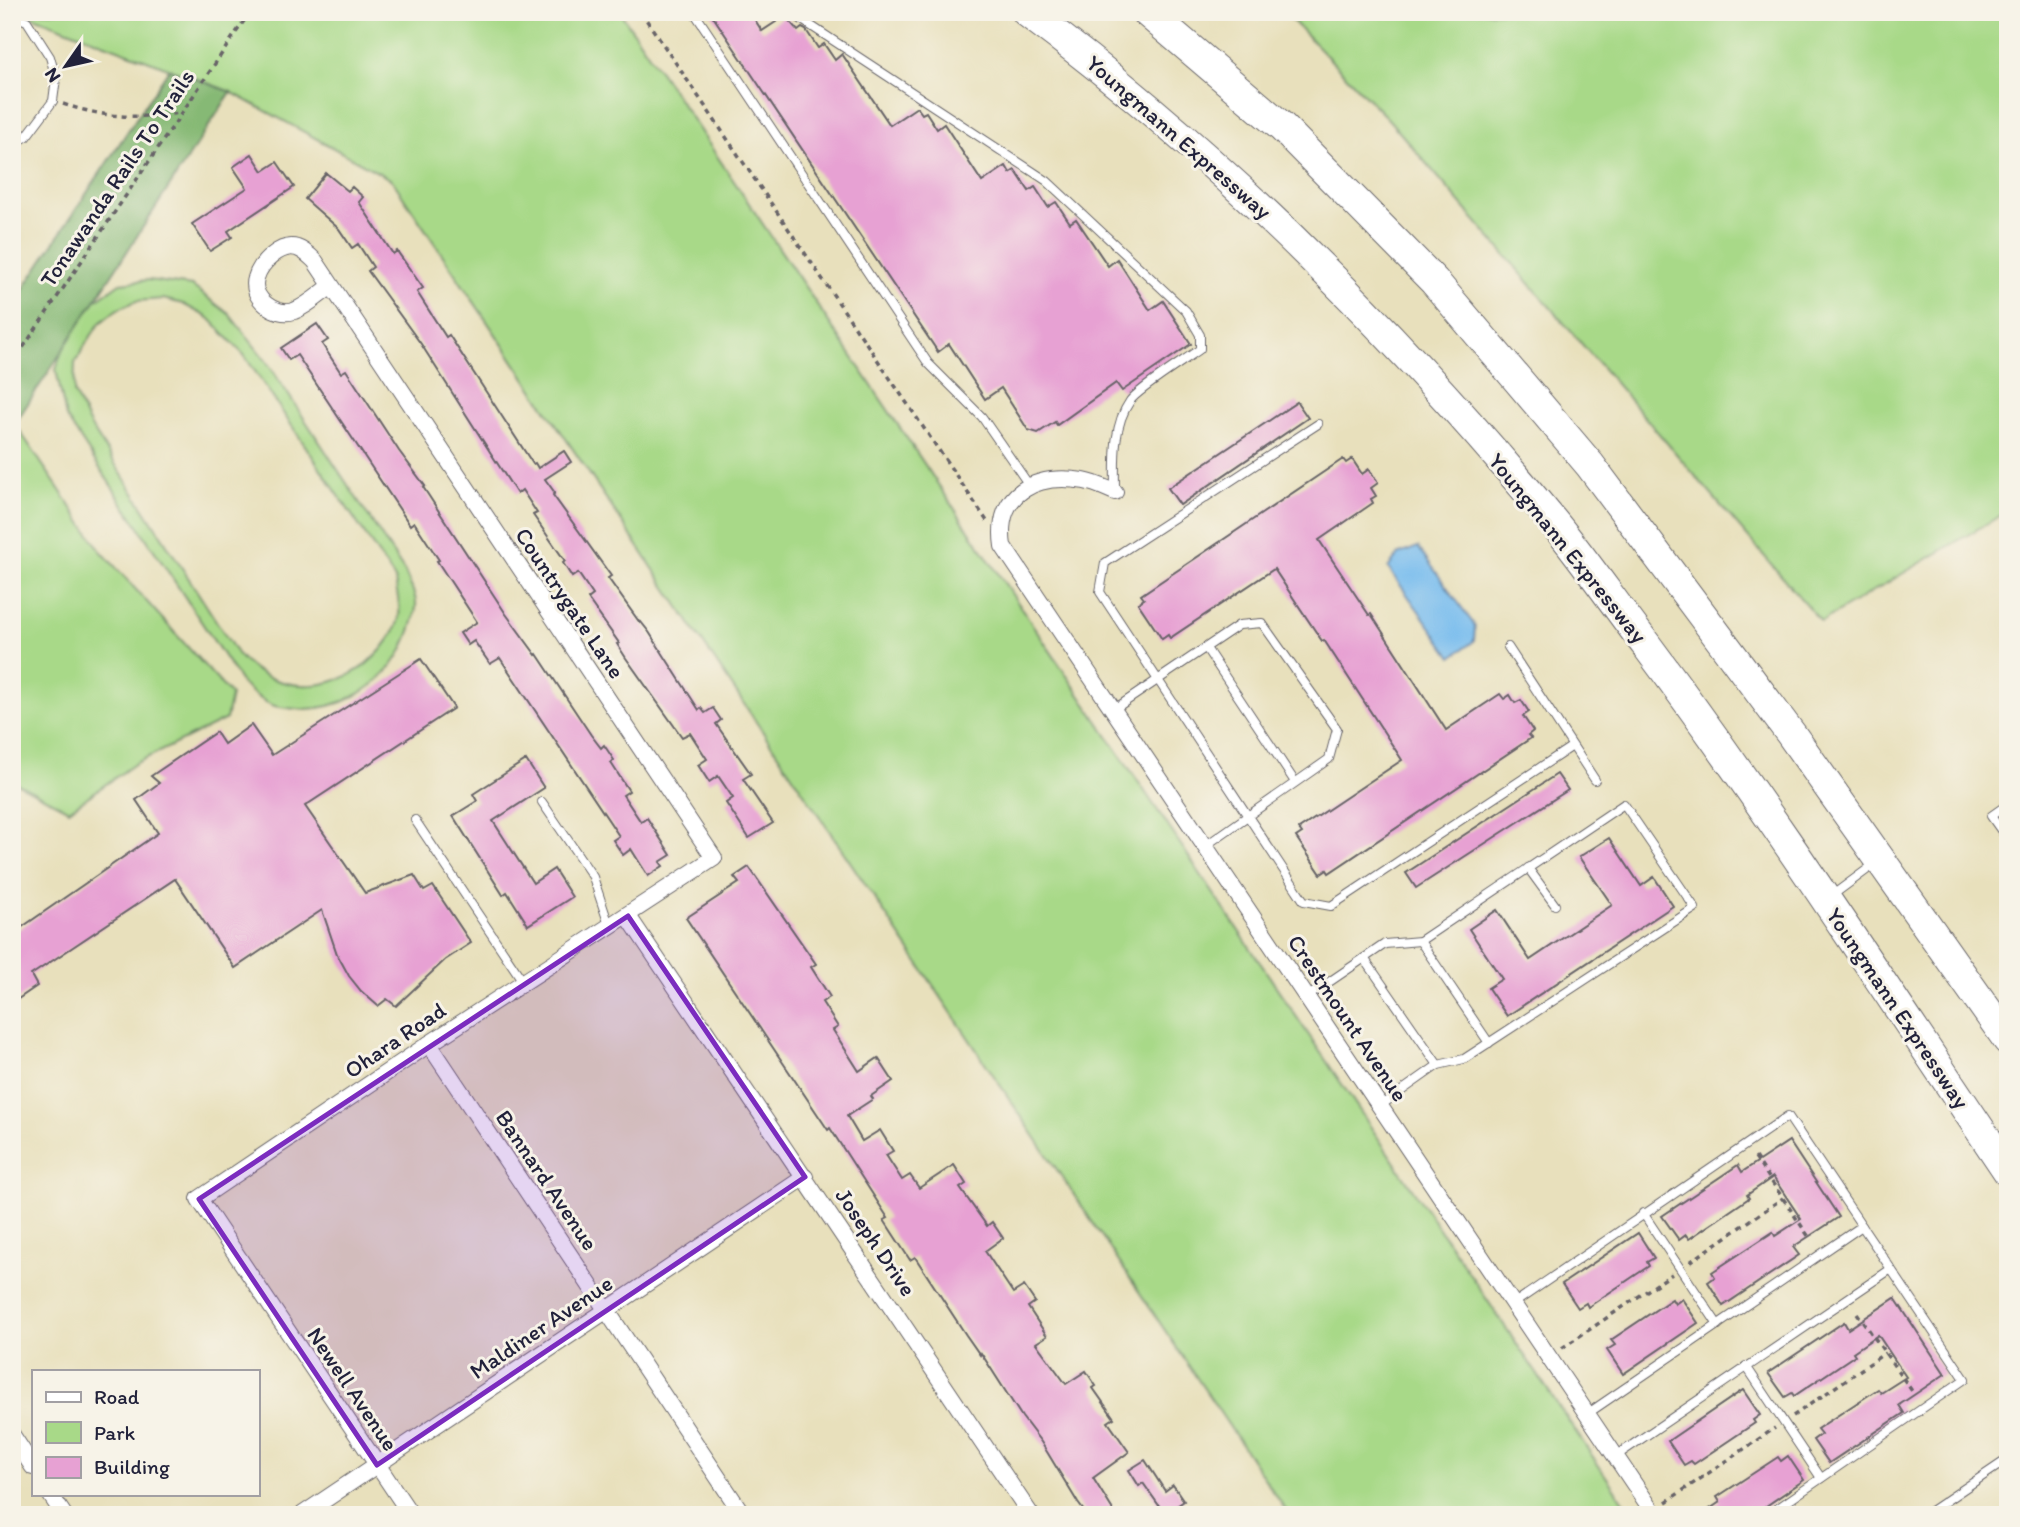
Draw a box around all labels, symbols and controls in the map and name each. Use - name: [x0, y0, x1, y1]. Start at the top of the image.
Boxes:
- north arrow: [32, 32, 102, 102]
- street label: Youngmann Expressway: [1081, 49, 1278, 225]
- text: N: [39, 63, 65, 87]
- street label: Tonawanda Rails To Trails: [34, 64, 200, 292]
- street label: Youngmann Expressway: [1483, 447, 1653, 649]
- street label: Countrygate Lane: [509, 522, 631, 684]
- street label: Youngmann Expressway: [1820, 902, 1976, 1114]
- street label: Crestmount Avenue: [1282, 929, 1414, 1107]
- street label: Ohara Road: [339, 996, 451, 1084]
- street label: Bannard Avenue: [490, 1104, 604, 1256]
- street label: Joseph Drive: [830, 1183, 922, 1301]
- street label: Maldiner Avenue: [464, 1269, 618, 1385]
- street label: Newell Avenue: [301, 1322, 405, 1456]
- legend: [32, 1370, 259, 1496]
- text: Road: [94, 1384, 140, 1409]
- text: Park: [94, 1420, 136, 1445]
- text: Building: [94, 1454, 170, 1479]

